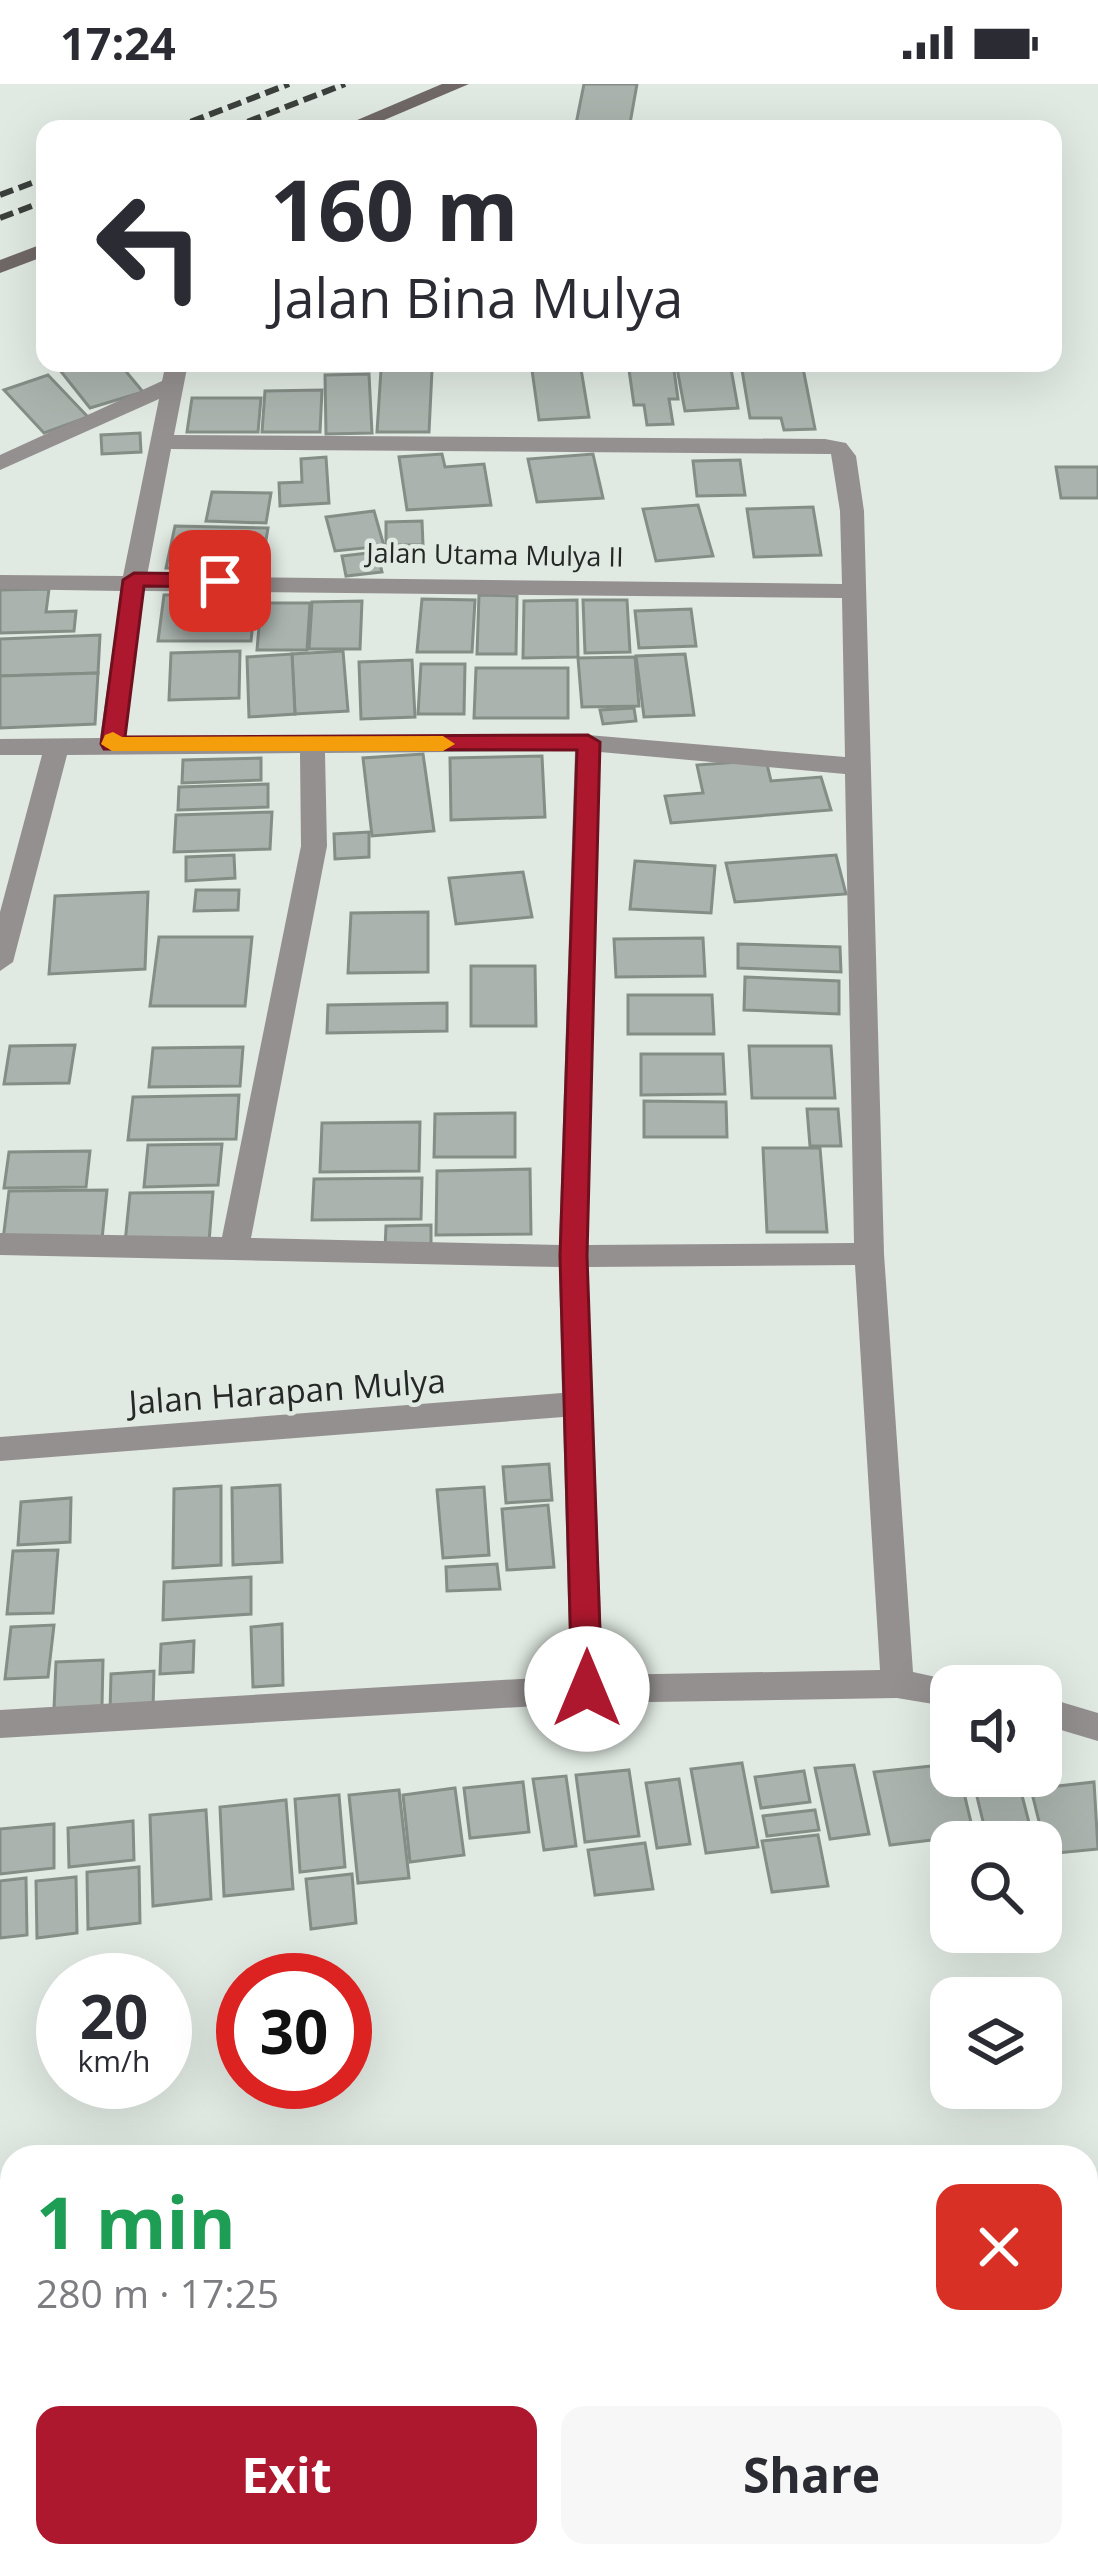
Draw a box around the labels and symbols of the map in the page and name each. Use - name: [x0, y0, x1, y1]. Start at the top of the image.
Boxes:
- pin: [169, 530, 271, 632]
- street label: Jalan Utama Mulya II: [363, 533, 624, 575]
- street label: Jalan Harapan Mulya: [124, 1357, 447, 1425]
- position arrow: [524, 1626, 650, 1752]
- speed limit sign: 30: [216, 1953, 372, 2109]

